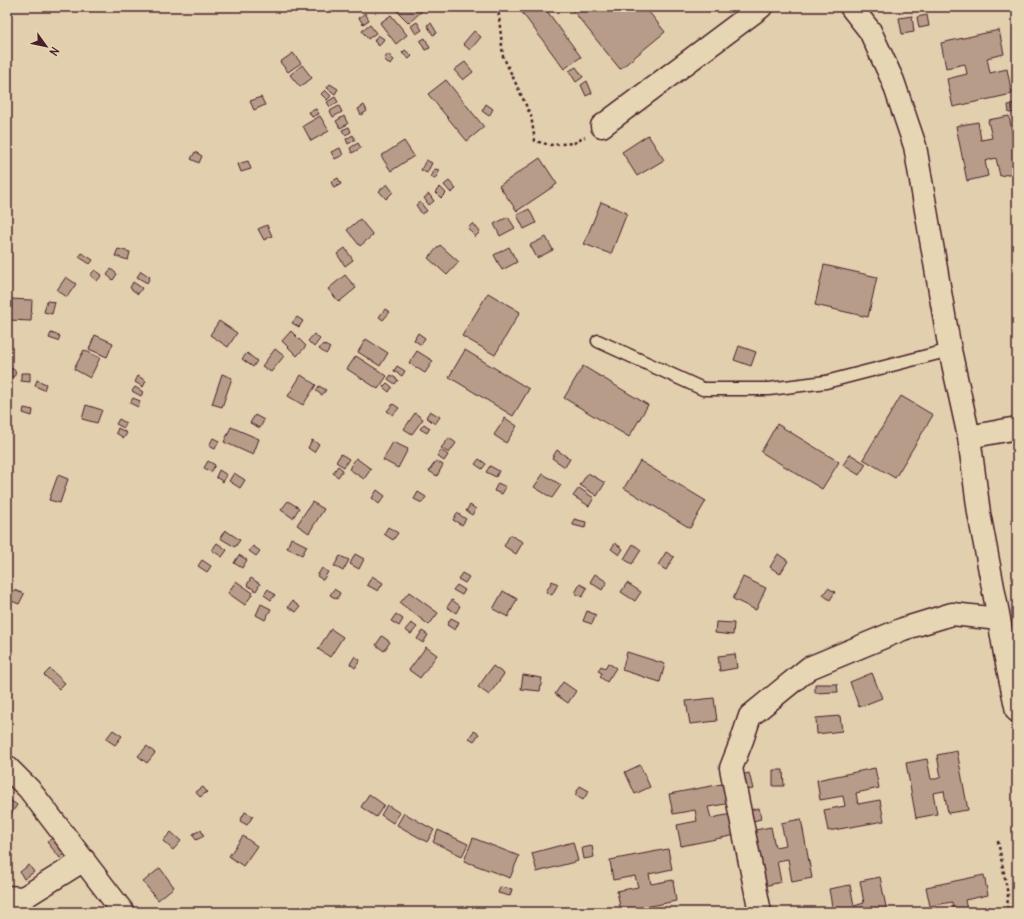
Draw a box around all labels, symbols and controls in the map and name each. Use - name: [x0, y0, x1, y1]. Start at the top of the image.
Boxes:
- north arrow: [26, 26, 66, 66]
- text: N: [46, 44, 62, 58]

